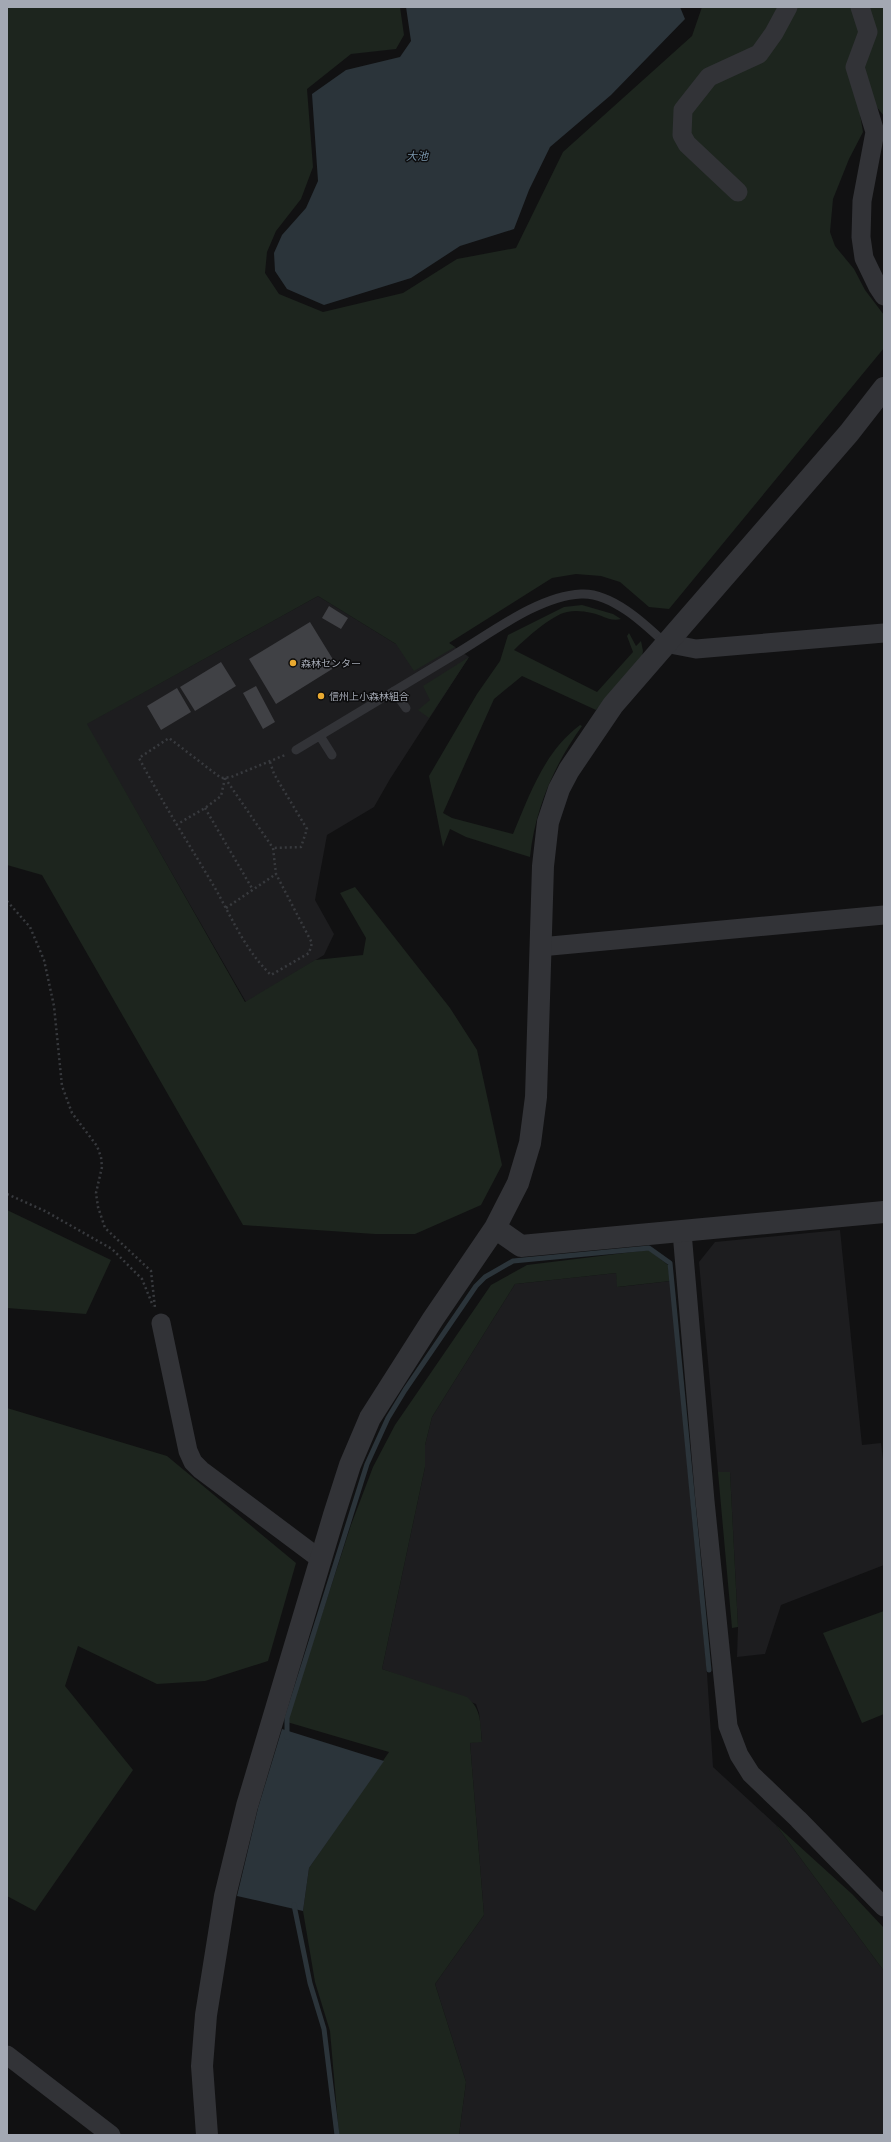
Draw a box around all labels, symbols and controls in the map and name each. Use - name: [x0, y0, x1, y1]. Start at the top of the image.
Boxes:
- water label: 大池: [406, 150, 429, 163]
- marker: 森林センター: [288, 658, 298, 668]
- place label: 森林センター: [301, 658, 361, 669]
- marker: 信州上小森林組合: [316, 691, 326, 701]
- place label: 信州上小森林組合: [329, 691, 409, 702]

